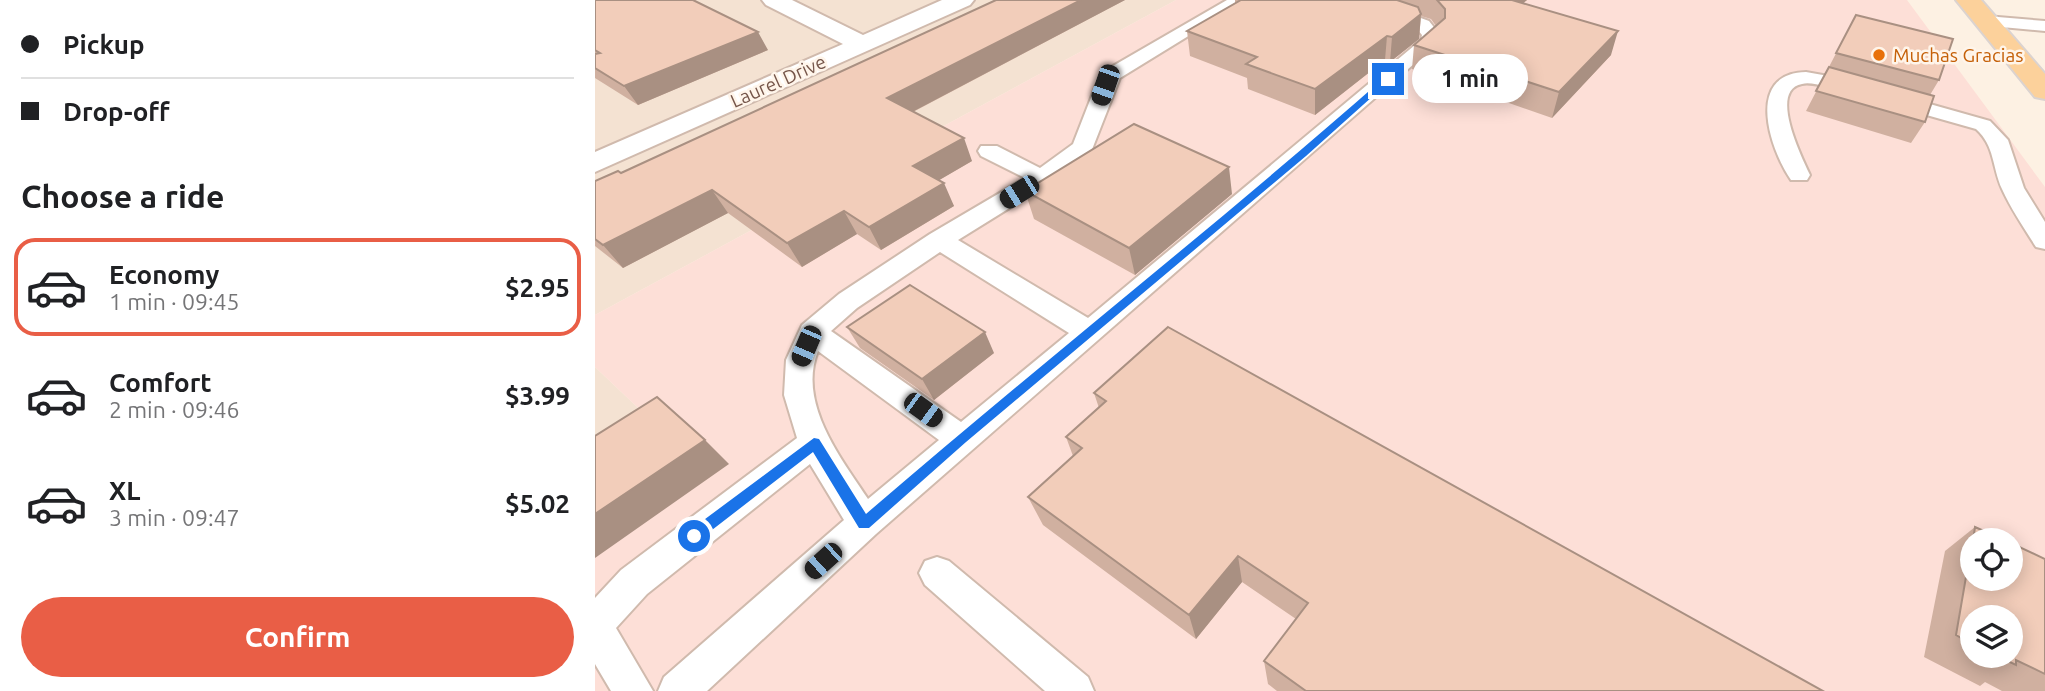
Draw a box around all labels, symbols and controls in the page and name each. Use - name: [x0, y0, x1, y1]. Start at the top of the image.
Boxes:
- text: Pickup: [63, 30, 145, 59]
- place label: Muchas Gracias: [1893, 44, 2023, 66]
- marker: Muchas Gracias: [1871, 47, 1887, 63]
- street label: Laurel Drive: [727, 50, 829, 112]
- callout: 1 min: [1413, 55, 1528, 104]
- car: [1089, 62, 1122, 108]
- route end: [1372, 63, 1404, 95]
- text: 1 min: [1441, 66, 1499, 91]
- text: Drop-off: [63, 97, 170, 126]
- car: [996, 172, 1043, 212]
- text: Choose a ride: [21, 178, 224, 214]
- icon: car: [25, 256, 88, 319]
- text: Economy: [109, 260, 219, 289]
- text: $2.95: [505, 273, 570, 302]
- text: 1 min · 09:45: [109, 289, 240, 314]
- car: [789, 323, 824, 369]
- icon: car: [25, 364, 88, 427]
- text: Comfort: [109, 368, 212, 397]
- text: $3.99: [505, 381, 570, 410]
- car: [900, 389, 947, 431]
- text: 2 min · 09:46: [109, 397, 240, 422]
- icon: car: [25, 472, 88, 535]
- text: XL: [109, 476, 140, 505]
- text: $5.02: [505, 489, 570, 518]
- text: 3 min · 09:47: [109, 505, 240, 530]
- route start: [678, 520, 710, 552]
- map controls: [1960, 528, 2023, 668]
- button: locate: [1960, 528, 2023, 591]
- car: [801, 539, 846, 583]
- button: Confirm: [21, 597, 574, 677]
- button: layers: [1960, 605, 2023, 668]

